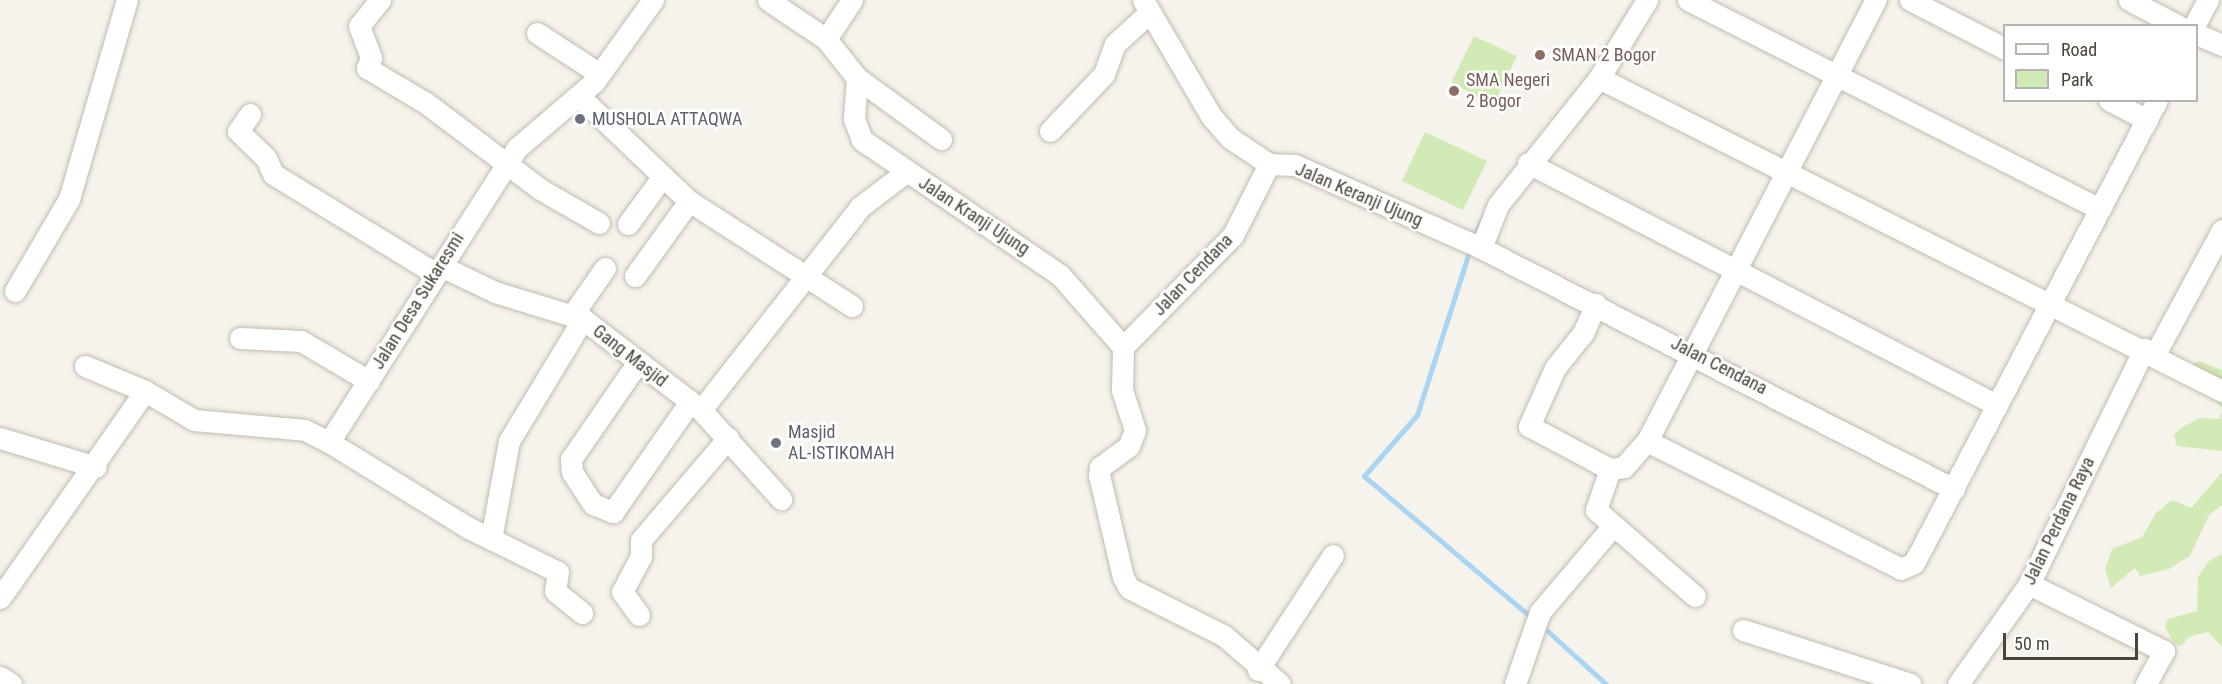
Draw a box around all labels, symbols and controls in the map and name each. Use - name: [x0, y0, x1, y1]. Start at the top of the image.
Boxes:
- legend: [2003, 24, 2198, 102]
- text: Road: [2061, 39, 2097, 60]
- place label: SMAN 2 Bogor: [1552, 44, 1656, 66]
- marker: SMAN 2 Bogor: [1533, 48, 1547, 62]
- text: Park: [2061, 69, 2093, 90]
- place label: SMA Negeri 2 Bogor: [1466, 70, 1550, 112]
- marker: SMA Negeri 2 Bogor: [1447, 84, 1461, 98]
- place label: MUSHOLA ATTAQWA: [592, 108, 742, 130]
- marker: MUSHOLA ATTAQWA: [573, 112, 587, 126]
- street label: Jalan Keranji Ujung: [1292, 158, 1426, 232]
- street label: Jalan Kranji Ujung: [914, 172, 1034, 260]
- street label: Jalan Desa Sukaresmi: [367, 229, 469, 373]
- street label: Jalan Cendana: [1149, 230, 1237, 320]
- street label: Gang Masjid: [588, 320, 672, 392]
- street label: Jalan Cendana: [1667, 333, 1771, 399]
- place label: Masjid AL-ISTIKOMAH: [788, 422, 895, 464]
- marker: Masjid AL-ISTIKOMAH: [769, 436, 783, 450]
- street label: Jalan Perdana Raya: [2019, 454, 2099, 588]
- scale bar: [2006, 621, 2141, 659]
- text: 50 m: [2014, 633, 2049, 654]

